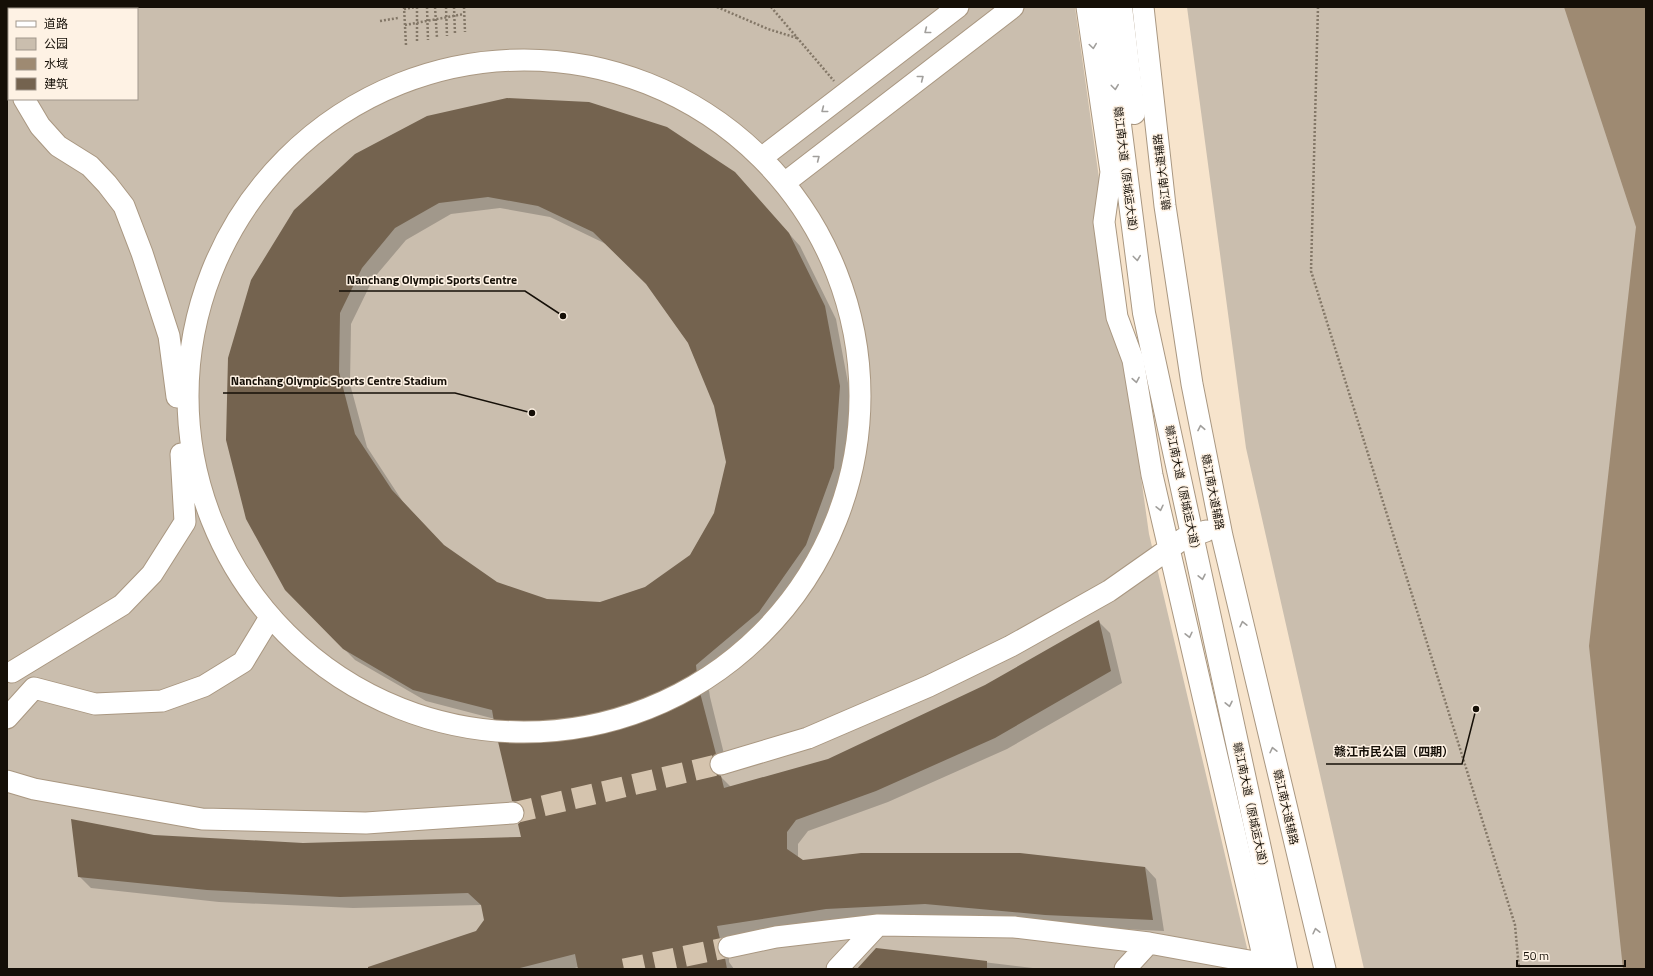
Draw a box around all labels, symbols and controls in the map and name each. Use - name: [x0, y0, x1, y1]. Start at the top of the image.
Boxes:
- legend: [8, 8, 138, 100]
- text: 道路: [44, 14, 68, 33]
- one-way arrow: [924, 26, 931, 33]
- text: 公园: [44, 34, 68, 53]
- one-way arrow: [1088, 43, 1097, 49]
- text: 水域: [44, 54, 68, 73]
- text: 建筑: [44, 74, 68, 93]
- one-way arrow: [916, 76, 923, 83]
- one-way arrow: [1110, 84, 1119, 90]
- one-way arrow: [821, 105, 828, 112]
- street label: 赣江南大道（原城运大道）: [1110, 106, 1142, 238]
- street label: 赣江南大道辅路: [1149, 133, 1175, 211]
- one-way arrow: [813, 155, 820, 162]
- one-way arrow: [1132, 255, 1141, 261]
- callout: Nanchang Olympic Sports Centre: [339, 267, 525, 291]
- text: Nanchang Olympic Sports Centre: [347, 270, 517, 289]
- callout: Nanchang Olympic Sports Centre Stadium: [223, 369, 455, 393]
- text: Nanchang Olympic Sports Centre Stadium: [231, 371, 447, 390]
- one-way arrow: [1131, 377, 1140, 383]
- street label: 赣江南大道（原城运大道）: [1161, 424, 1205, 556]
- one-way arrow: [1197, 425, 1205, 431]
- street label: 赣江南大道辅路: [1198, 453, 1228, 531]
- one-way arrow: [1155, 505, 1163, 511]
- one-way arrow: [1197, 574, 1205, 581]
- one-way arrow: [1239, 620, 1247, 627]
- one-way arrow: [1184, 631, 1192, 638]
- one-way arrow: [1225, 701, 1233, 708]
- callout: 赣江市民公园（四期）: [1326, 740, 1462, 764]
- street label: 赣江南大道（原城运大道）: [1229, 741, 1273, 873]
- text: 赣江市民公园（四期）: [1334, 742, 1454, 761]
- one-way arrow: [1269, 747, 1277, 753]
- street label: 赣江南大道辅路: [1270, 768, 1302, 846]
- one-way arrow: [1312, 928, 1320, 934]
- scale bar: [1517, 942, 1625, 968]
- text: 50 m: [1523, 946, 1549, 965]

